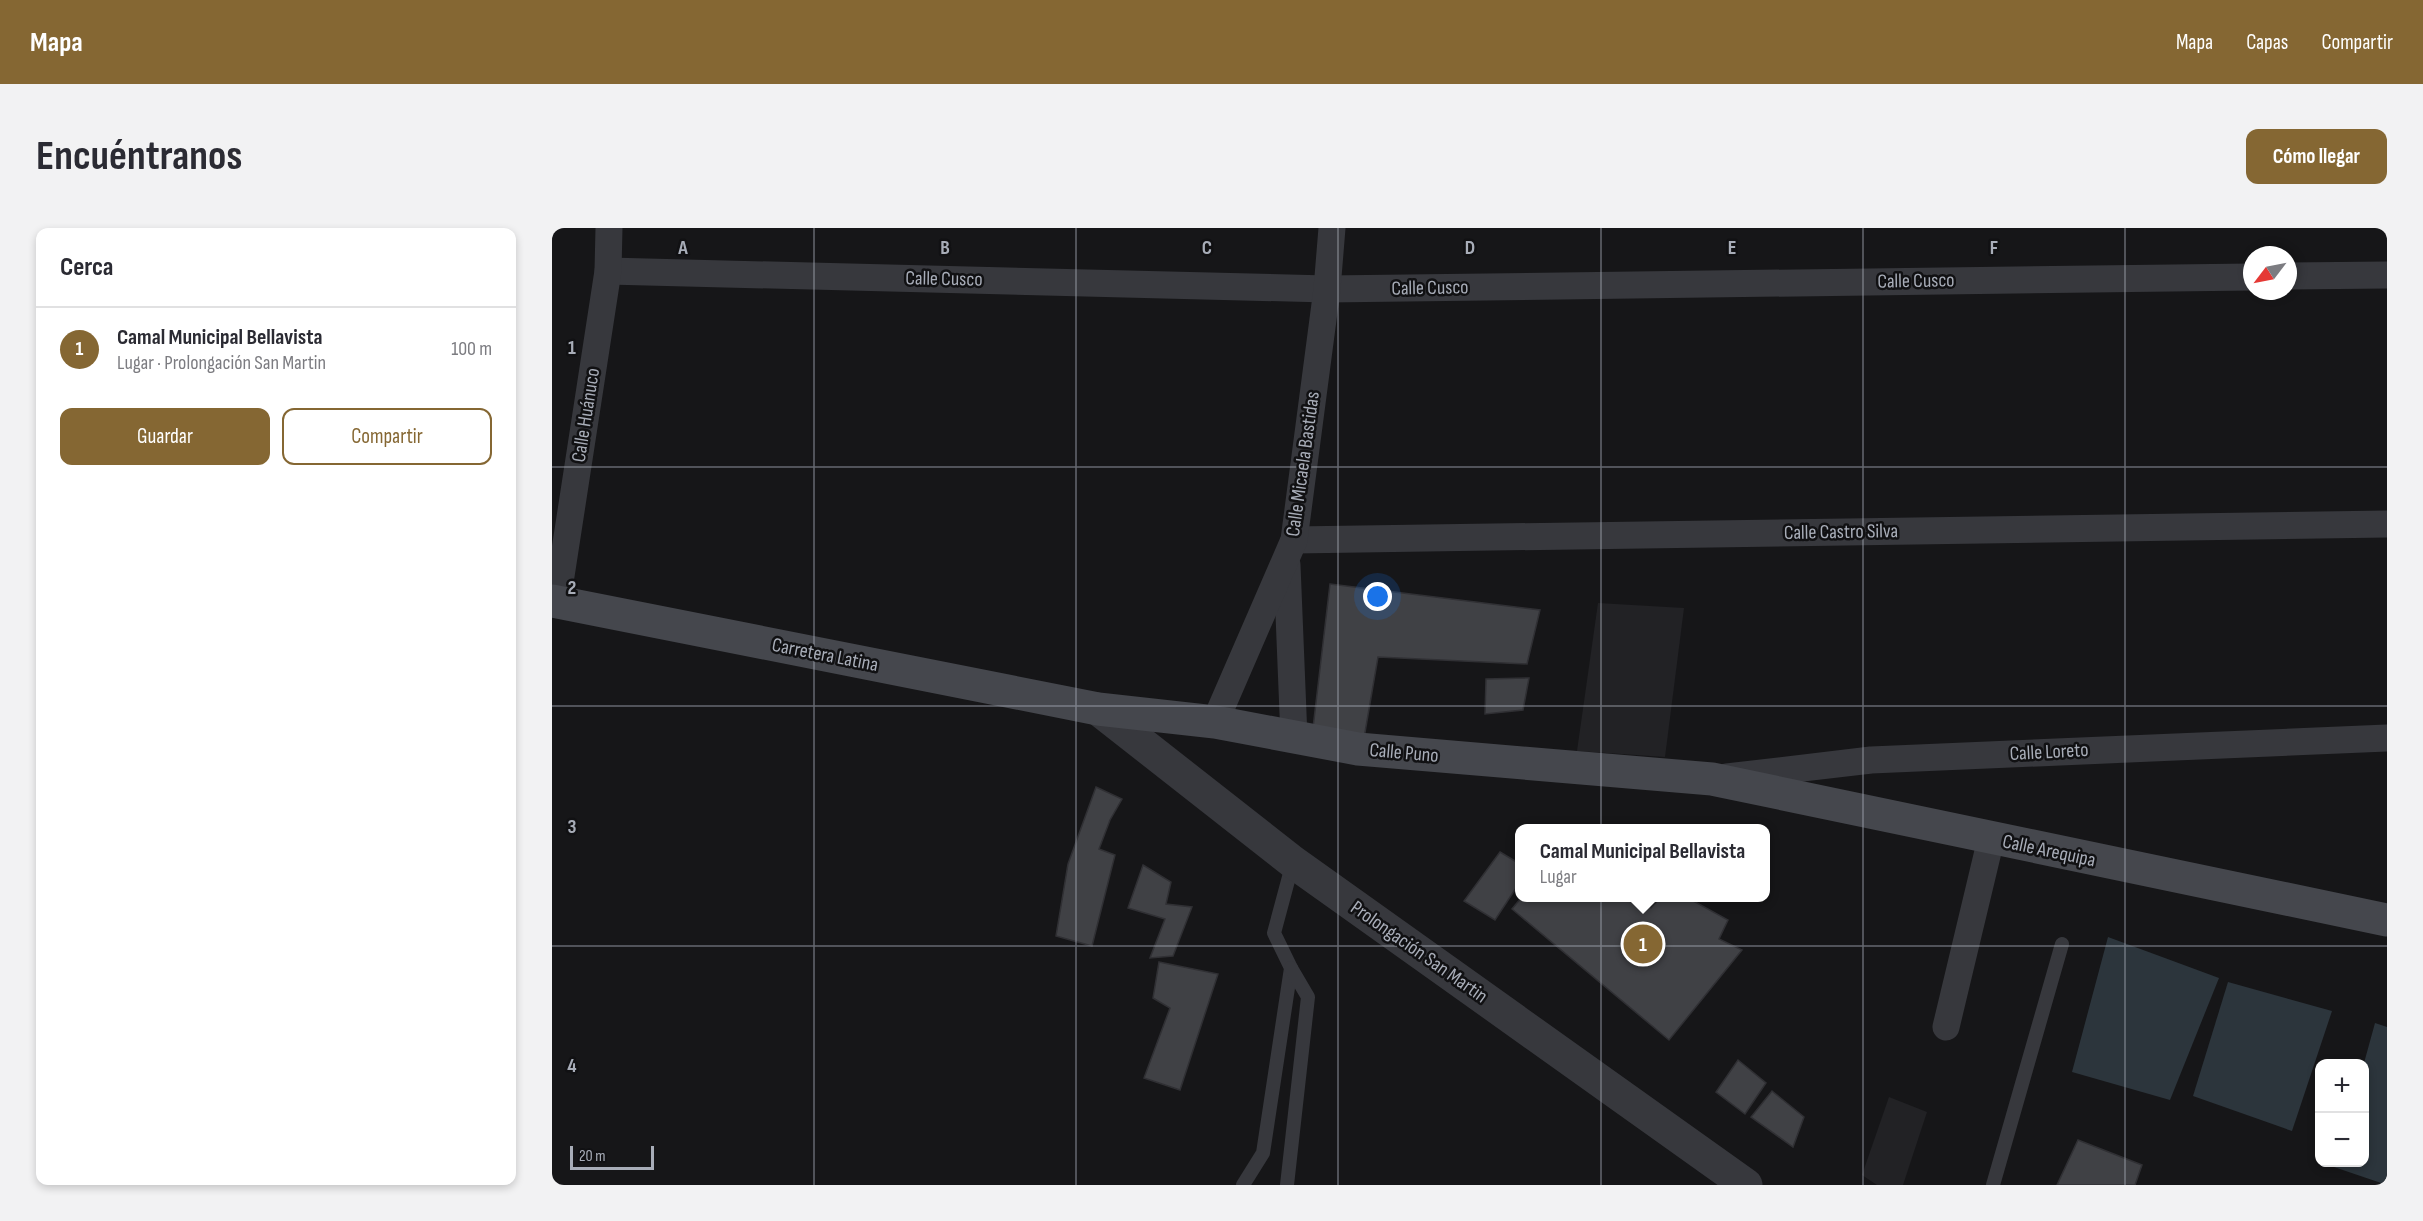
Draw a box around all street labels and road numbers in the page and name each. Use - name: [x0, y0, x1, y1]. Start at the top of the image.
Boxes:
- street label: Calle Cusco: [905, 266, 983, 292]
- street label: Calle Cusco: [1877, 268, 1955, 294]
- street label: Calle Cusco: [1391, 275, 1469, 301]
- street label: Calle Huánuco: [567, 366, 605, 464]
- street label: Calle Micaela Bastidas: [1281, 390, 1325, 538]
- street label: Calle Castro Silva: [1784, 519, 1898, 545]
- street label: Carretera Latina: [770, 633, 880, 677]
- street label: Calle Puno: [1368, 738, 1440, 768]
- street label: Calle Loreto: [2009, 738, 2089, 766]
- street label: Calle Arequipa: [2000, 829, 2098, 873]
- street label: Prolongación San Martin: [1346, 896, 1492, 1008]

